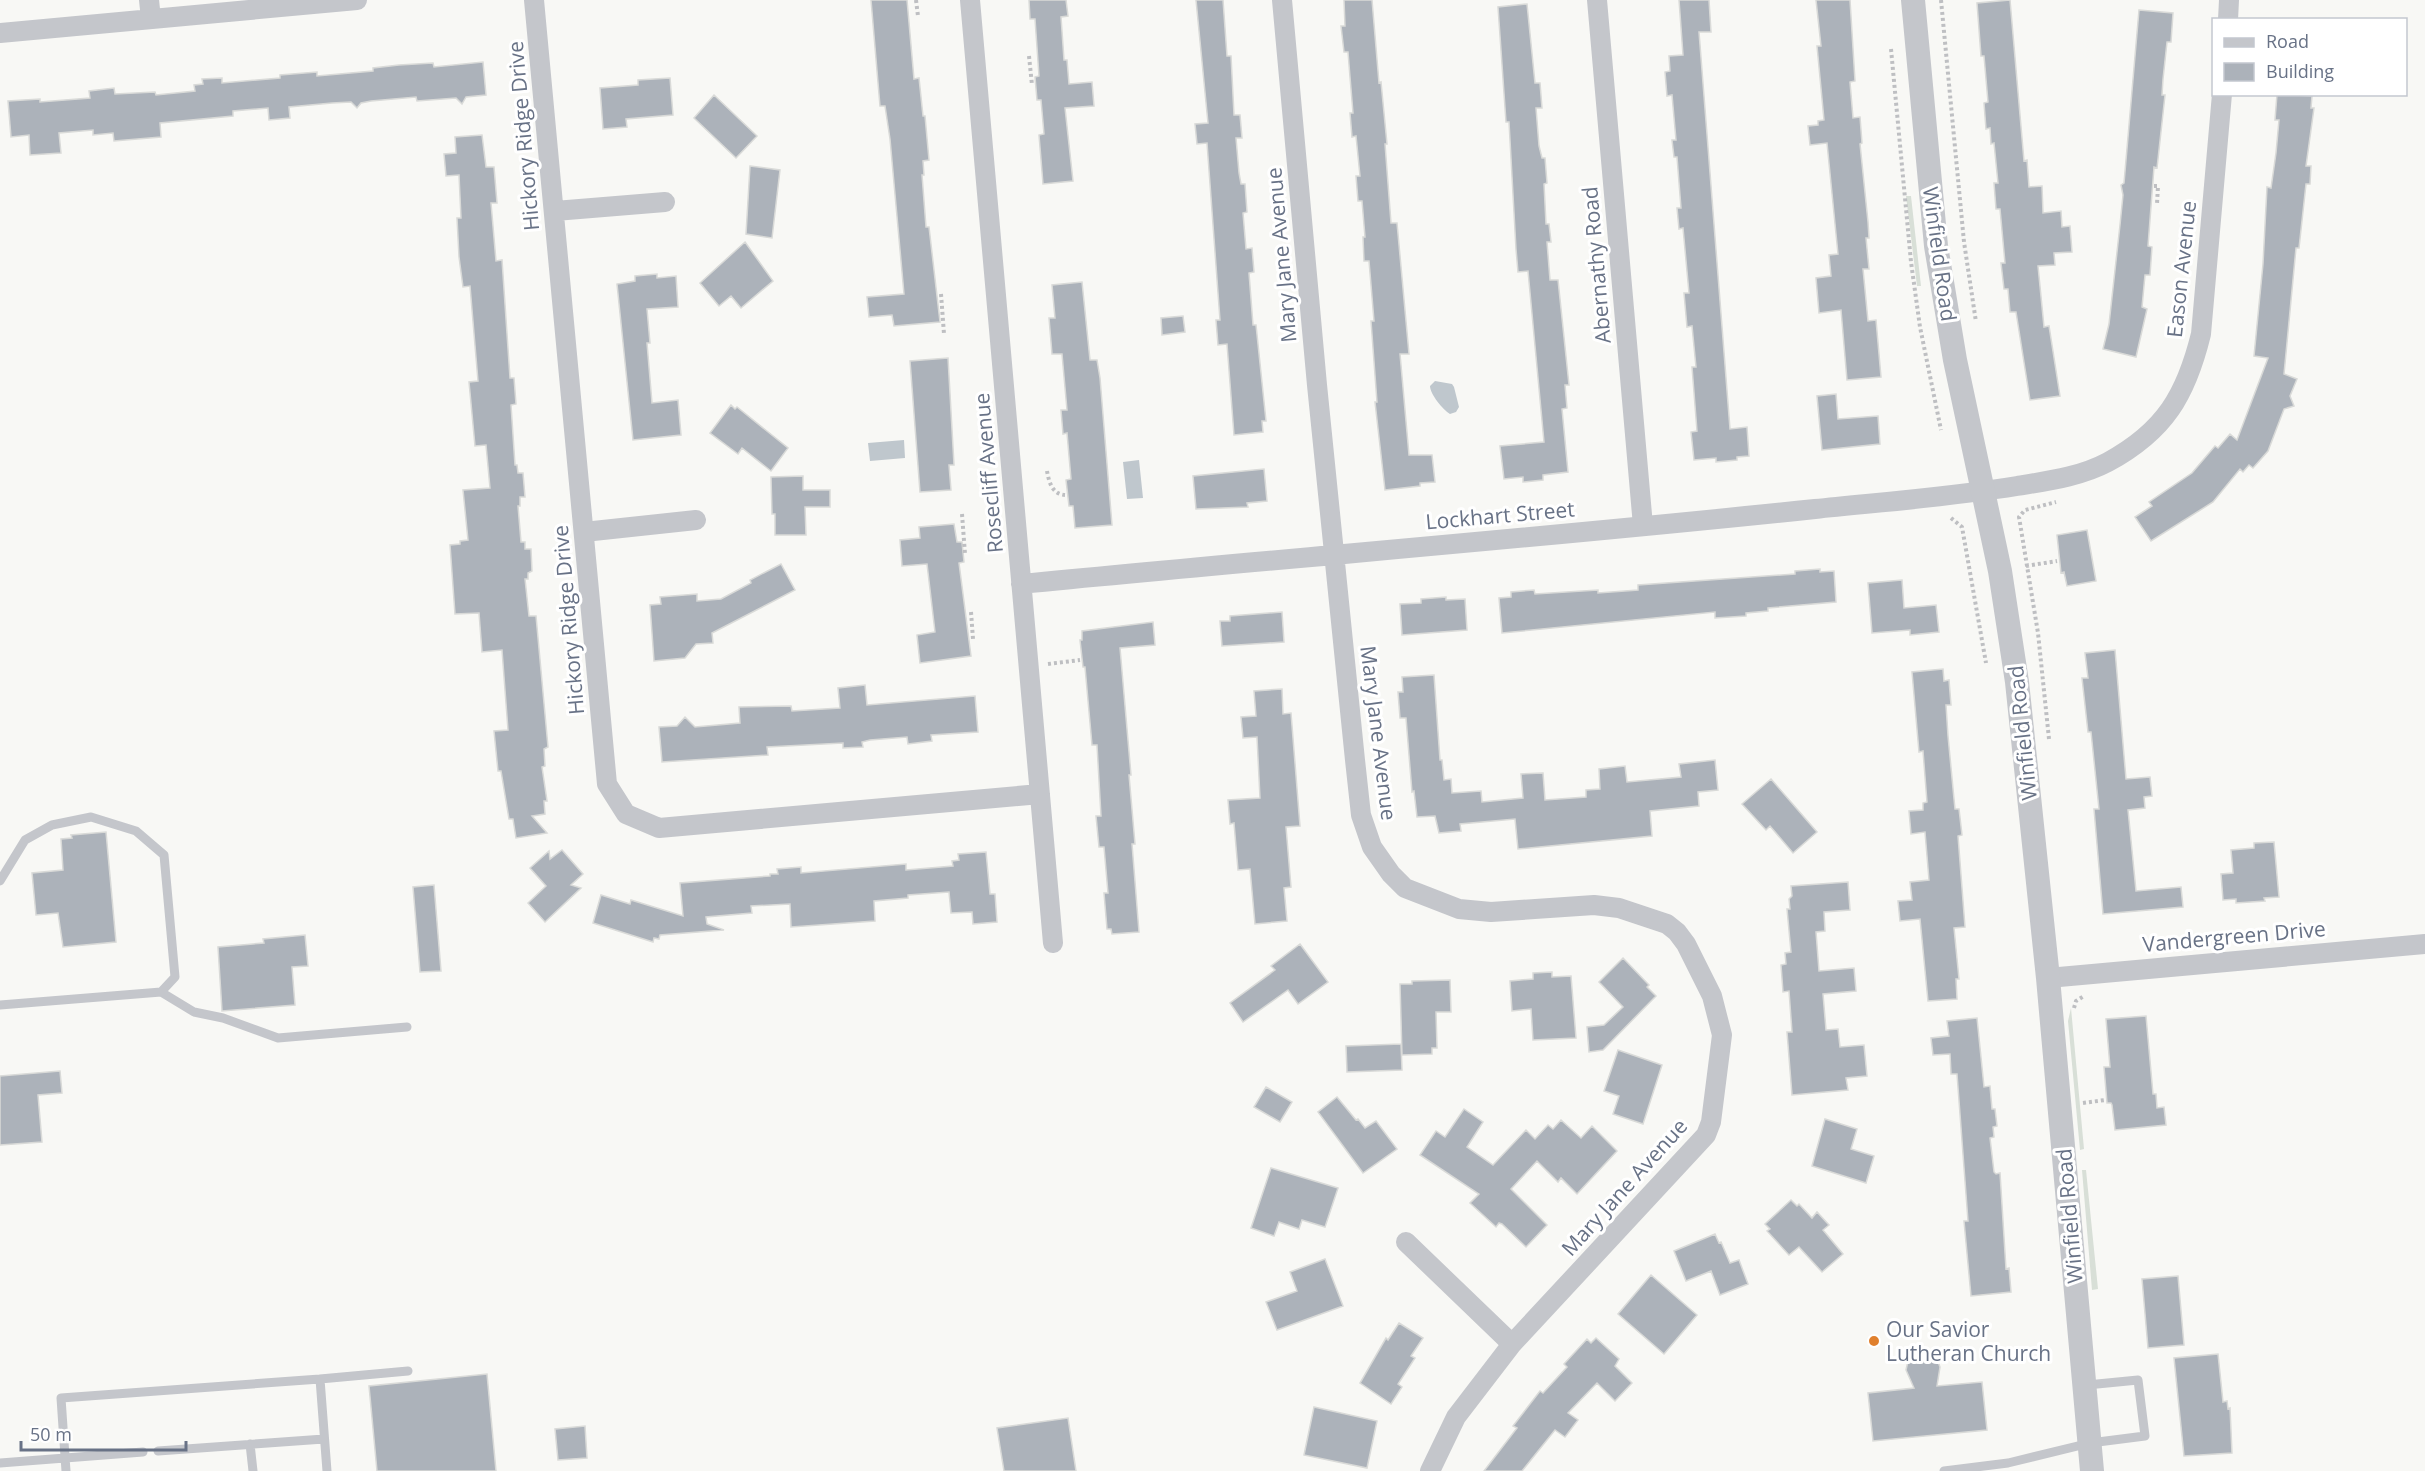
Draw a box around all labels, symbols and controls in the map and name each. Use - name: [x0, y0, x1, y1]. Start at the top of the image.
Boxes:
- legend: [2212, 18, 2407, 96]
- text: Road: [2266, 29, 2309, 53]
- street label: Hickory Ridge Drive: [501, 40, 545, 232]
- text: Building: [2266, 59, 2334, 83]
- street label: Mary Jane Avenue: [1259, 166, 1303, 344]
- street label: Abernathy Road: [1575, 185, 1617, 345]
- street label: Winfield Road: [1917, 185, 1963, 323]
- street label: Eason Avenue: [2160, 199, 2202, 339]
- street label: Rosecliff Avenue: [967, 392, 1009, 554]
- street label: Lockhart Street: [1424, 495, 1576, 535]
- street label: Hickory Ridge Drive: [546, 524, 590, 716]
- street label: Mary Jane Avenue: [1354, 644, 1404, 822]
- street label: Winfield Road: [2001, 664, 2043, 802]
- street label: Vandergreen Drive: [2141, 914, 2327, 958]
- street label: Mary Jane Avenue: [1555, 1112, 1693, 1262]
- street label: Winfield Road: [2049, 1147, 2089, 1285]
- place label: Our Savior Lutheran Church: [1886, 1315, 2051, 1367]
- marker: Our Savior Lutheran Church: [1867, 1334, 1881, 1348]
- scale bar: [21, 1414, 186, 1452]
- text: 50 m: [30, 1422, 72, 1446]

